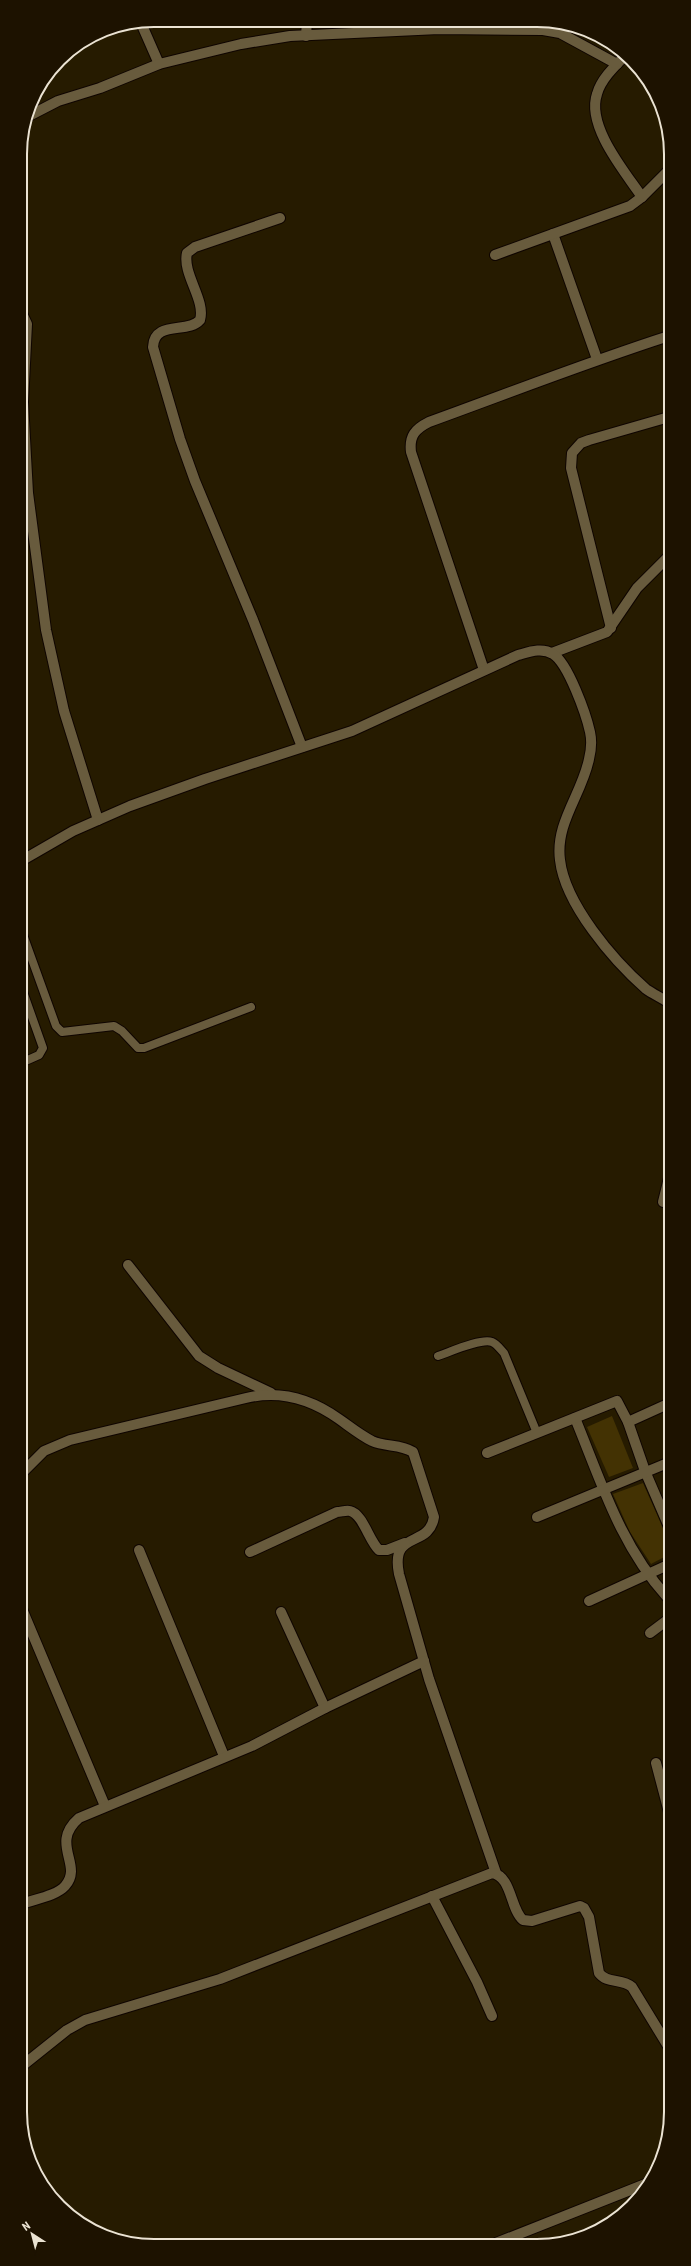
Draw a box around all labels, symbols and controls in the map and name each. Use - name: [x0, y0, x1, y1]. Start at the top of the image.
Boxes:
- north arrow: [12, 2214, 52, 2254]
- text: N: [20, 2219, 33, 2234]

